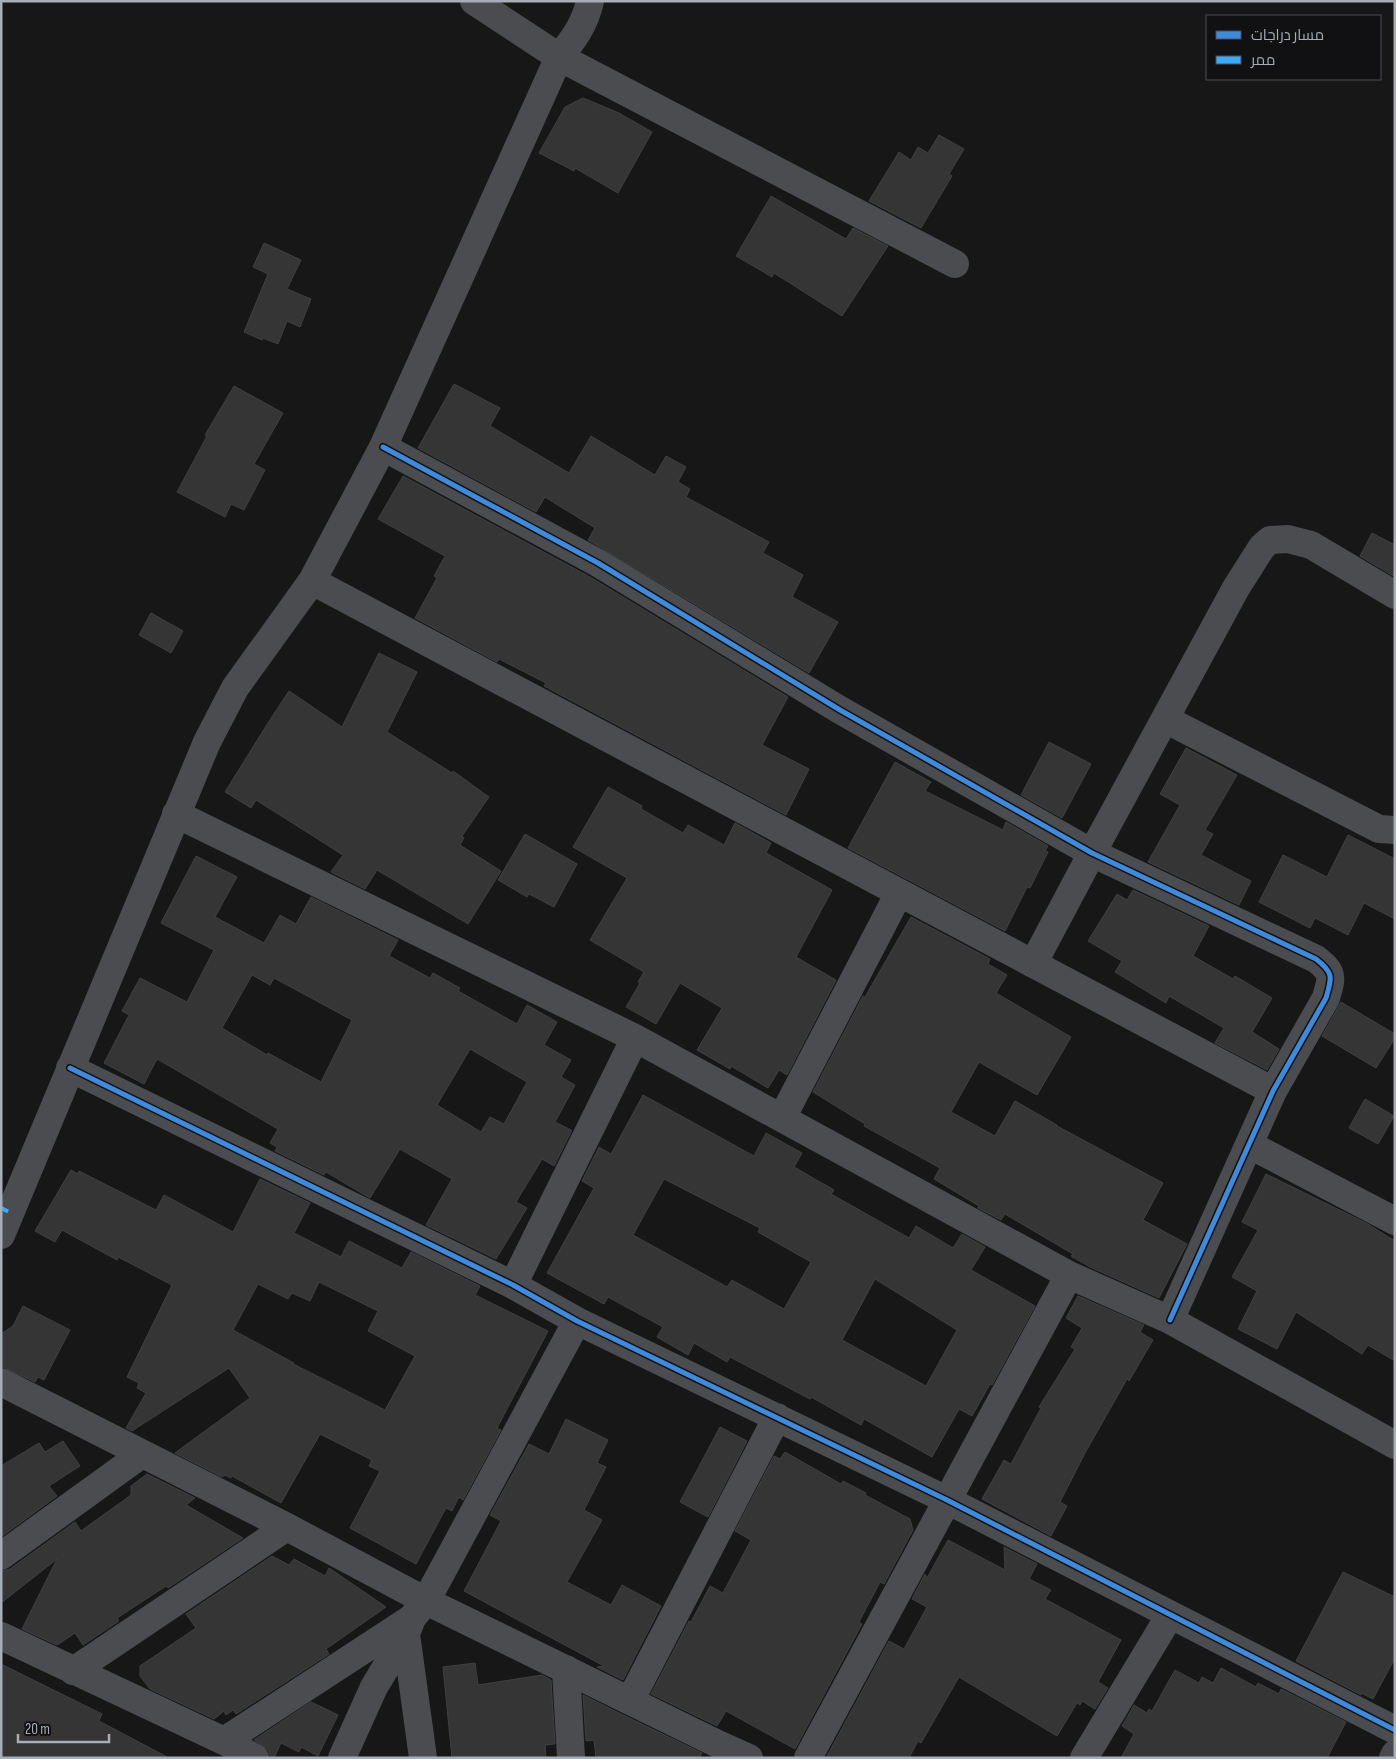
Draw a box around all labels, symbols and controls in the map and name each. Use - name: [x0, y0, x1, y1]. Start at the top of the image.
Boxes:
- legend: [1206, 15, 1381, 80]
- text: مسار دراجات: [1251, 26, 1324, 45]
- text: ممر: [1250, 51, 1275, 70]
- scale bar: [18, 1712, 109, 1744]
- text: 20 m: [25, 1720, 50, 1739]

